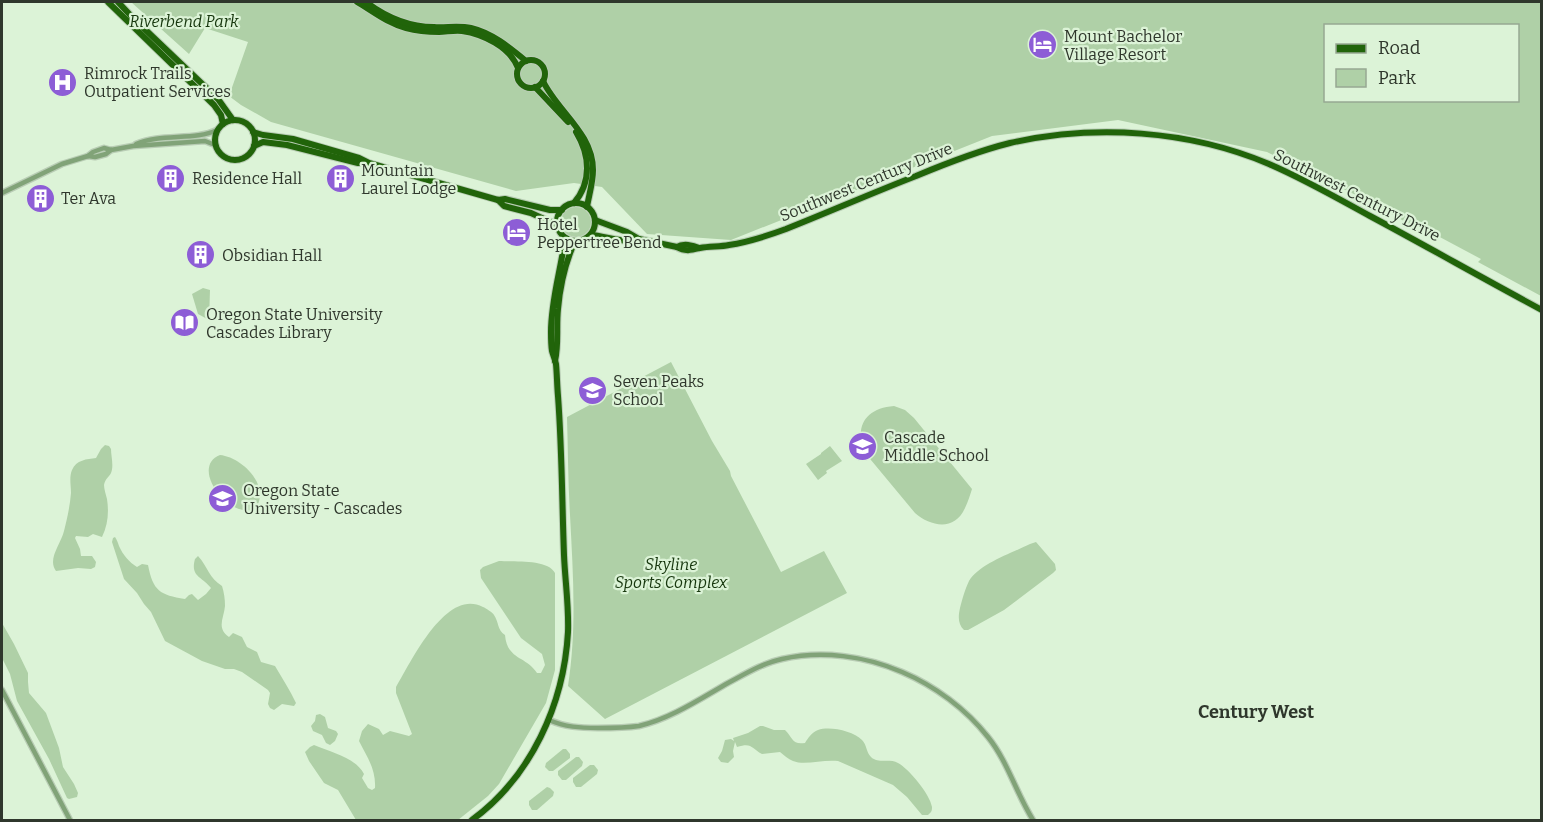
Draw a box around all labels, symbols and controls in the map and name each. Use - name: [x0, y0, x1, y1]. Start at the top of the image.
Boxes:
- park label: Riverbend Park: [129, 12, 239, 31]
- legend: [1324, 24, 1519, 102]
- place label: Mount Bachelor Village Resort: [1064, 27, 1182, 64]
- hotel icon: Mount Bachelor Village Resort: [1027, 29, 1059, 61]
- text: Road: [1378, 37, 1421, 59]
- place label: Rimrock Trails Outpatient Services: [84, 64, 231, 101]
- hospital icon: Rimrock Trails Outpatient Services: [47, 66, 79, 98]
- text: Park: [1378, 67, 1417, 89]
- street label: Southwest Century Drive: [777, 139, 955, 225]
- street label: Southwest Century Drive: [1271, 145, 1443, 245]
- place label: Mountain Laurel Lodge: [361, 161, 456, 198]
- building icon: Residence Hall: [155, 162, 187, 194]
- building icon: Mountain Laurel Lodge: [324, 163, 356, 195]
- place label: Residence Hall: [192, 169, 302, 188]
- building icon: Ter Ava: [24, 182, 56, 214]
- place label: Ter Ava: [61, 189, 116, 208]
- place label: Hotel Peppertree Bend: [537, 215, 662, 252]
- hotel icon: Hotel Peppertree Bend: [500, 217, 532, 249]
- building icon: Obsidian Hall: [185, 239, 217, 271]
- place label: Obsidian Hall: [222, 246, 322, 265]
- place label: Oregon State University Cascades Library: [206, 305, 383, 342]
- library icon: Oregon State University Cascades Library: [169, 307, 201, 339]
- place label: Seven Peaks School: [613, 372, 704, 409]
- school or university icon: Seven Peaks School: [576, 374, 608, 406]
- place label: Cascade Middle School: [884, 428, 989, 465]
- school or university icon: Cascade Middle School: [847, 430, 879, 462]
- place label: Oregon State University - Cascades: [243, 481, 403, 518]
- school or university icon: Oregon State University - Cascades: [206, 483, 238, 515]
- park label: Skyline Sports Complex: [615, 555, 728, 592]
- district label: Century West: [1198, 701, 1314, 723]

